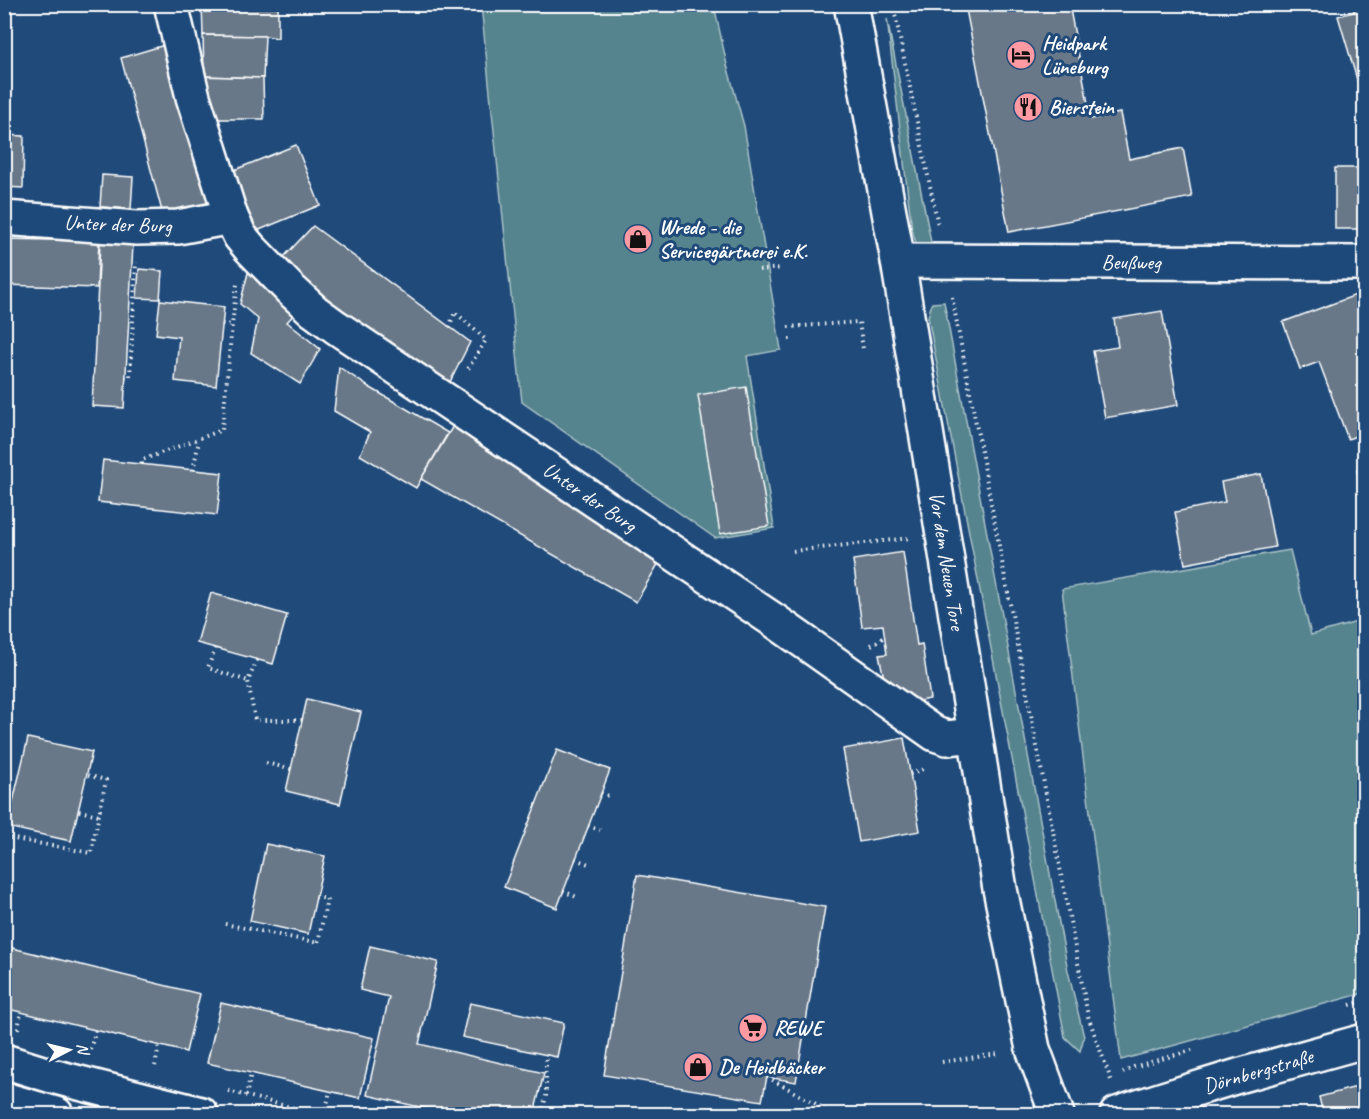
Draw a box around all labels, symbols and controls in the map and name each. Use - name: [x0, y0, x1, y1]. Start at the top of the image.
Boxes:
- place label: Heidpark Lüneburg: [1042, 30, 1109, 80]
- hotel icon: Heidpark Lüneburg: [1005, 39, 1037, 71]
- restaurant icon: Bierstein: [1012, 91, 1044, 123]
- place label: Bierstein: [1049, 94, 1115, 120]
- street label: Unter der Burg: [64, 209, 174, 239]
- place label: Wrede - die Servicegärtnerei e.K.: [659, 214, 808, 264]
- shop icon: Wrede - die Servicegärtnerei e.K.: [622, 223, 654, 255]
- street label: Beußweg: [1101, 249, 1162, 275]
- street label: Unter der Burg: [538, 456, 643, 539]
- street label: Vor dem Neuen Tore: [923, 490, 971, 634]
- supermarket icon: REWE: [737, 1012, 769, 1044]
- place label: REWE: [774, 1015, 825, 1041]
- north arrow: [39, 1020, 99, 1080]
- text: N: [72, 1042, 94, 1057]
- street label: Dörnbergstraße: [1200, 1042, 1318, 1099]
- shop icon: De Heidbäcker: [682, 1051, 714, 1083]
- place label: De Heidbäcker: [719, 1054, 826, 1080]

